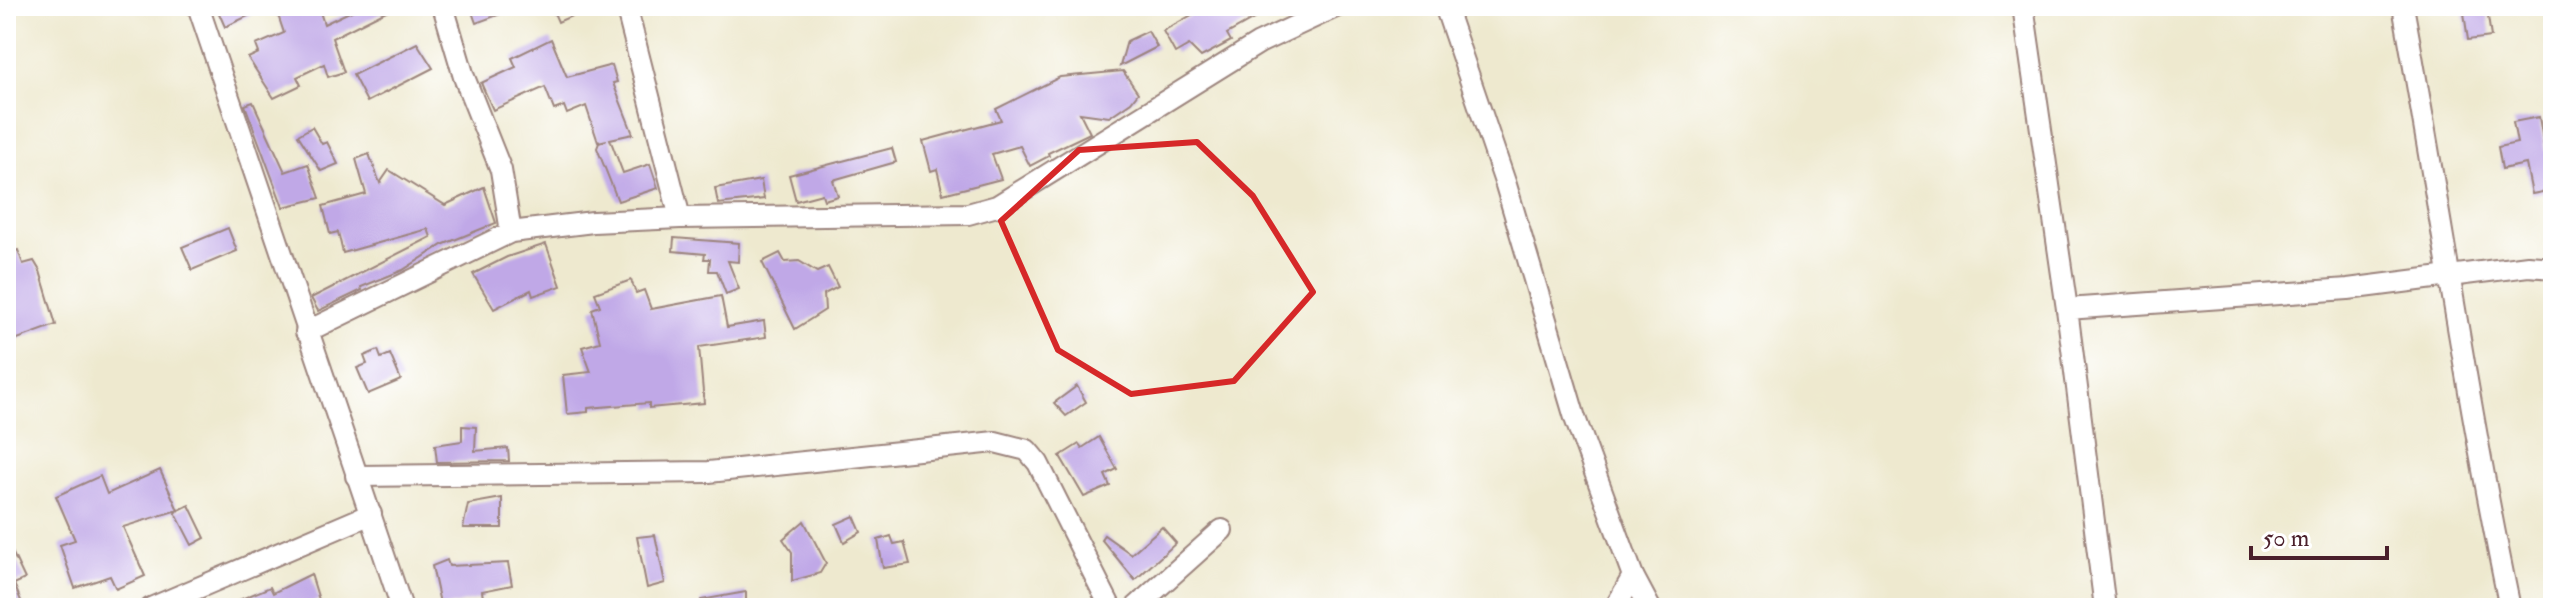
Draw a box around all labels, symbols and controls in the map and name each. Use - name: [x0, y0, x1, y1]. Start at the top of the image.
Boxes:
- scale bar: [2251, 510, 2387, 560]
- text: 50 m: [2263, 523, 2310, 554]

